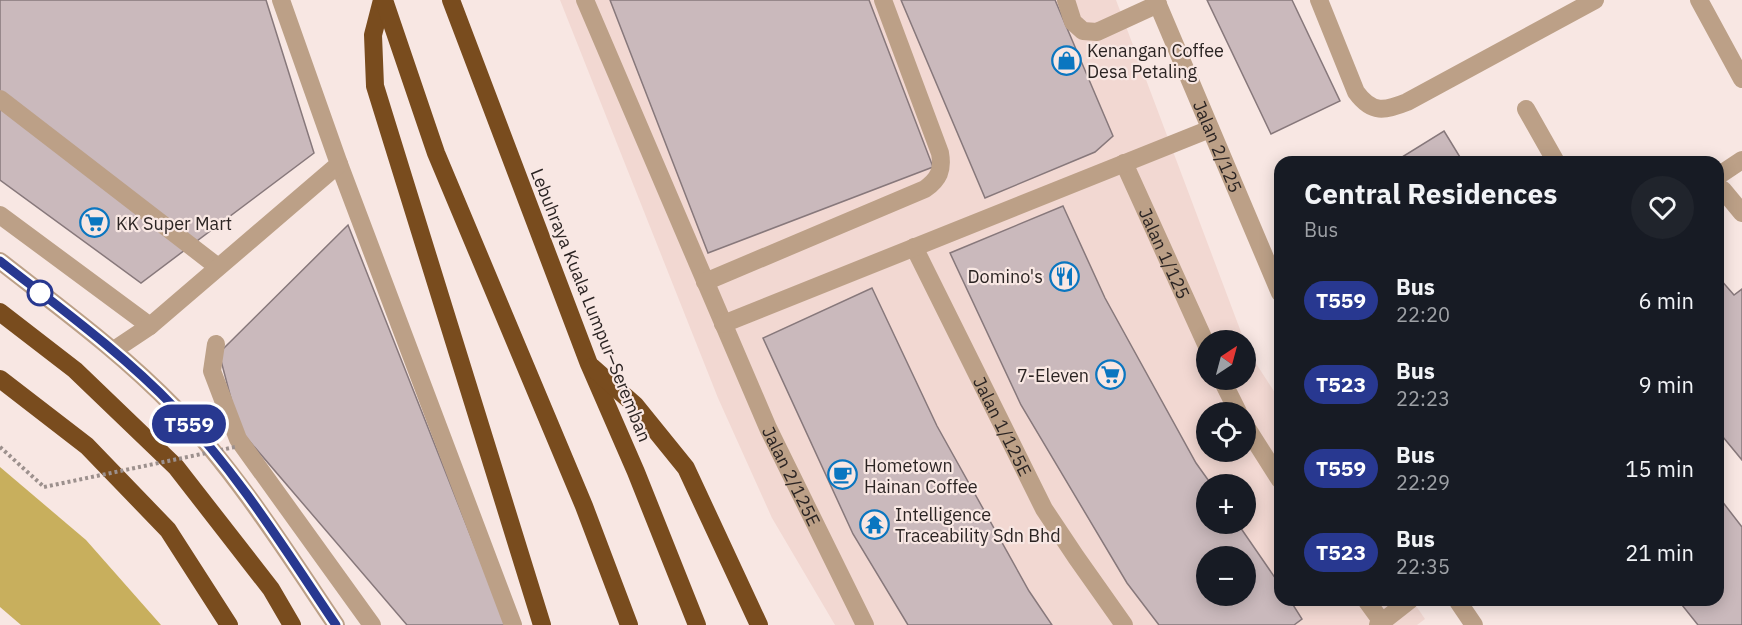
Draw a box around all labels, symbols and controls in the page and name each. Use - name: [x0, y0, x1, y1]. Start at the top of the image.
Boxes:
- place label: Kenangan Coffee Desa Petaling: [1087, 39, 1224, 83]
- shop icon: Kenangan Coffee Desa Petaling: [1050, 44, 1082, 76]
- street label: Jalan 2/125: [1188, 97, 1248, 196]
- street label: Lebuhraya Kuala Lumpur–Seremban: [526, 165, 656, 445]
- text: Central Residences: [1304, 175, 1557, 212]
- button: heart: [1631, 176, 1694, 239]
- street label: Jalan 1/125: [1134, 204, 1196, 303]
- supermarket icon: KK Super Mart: [79, 207, 111, 239]
- place label: KK Super Mart: [116, 212, 232, 235]
- text: Bus: [1304, 216, 1338, 243]
- restaurant icon: Domino's: [1048, 260, 1080, 292]
- place label: Domino's: [968, 265, 1043, 288]
- text: Bus: [1396, 272, 1435, 301]
- unlabelled marker: [27, 280, 53, 306]
- text: T559: [1316, 286, 1366, 314]
- text: 6 min: [1638, 286, 1694, 315]
- text: 22:20: [1396, 301, 1450, 328]
- north arrow: [1196, 330, 1256, 390]
- map controls: [1196, 330, 1256, 606]
- text: Bus: [1396, 356, 1435, 385]
- supermarket icon: 7-Eleven: [1094, 359, 1126, 391]
- place label: 7-Eleven: [1017, 364, 1089, 387]
- text: T523: [1316, 370, 1366, 398]
- text: 9 min: [1638, 370, 1694, 399]
- street label: Jalan 1/125E: [968, 372, 1037, 480]
- text: 22:23: [1396, 385, 1450, 412]
- button: locate: [1196, 402, 1256, 462]
- line badge: T559: [147, 404, 231, 444]
- text: T559: [164, 410, 214, 438]
- street label: Jalan 2/125E: [757, 422, 826, 530]
- text: Bus: [1396, 440, 1435, 469]
- place label: Hometown Hainan Coffee: [864, 454, 978, 498]
- text: T559: [1316, 454, 1366, 482]
- text: 15 min: [1625, 454, 1694, 483]
- cafe icon: Hometown Hainan Coffee: [827, 459, 859, 491]
- text: 22:29: [1396, 469, 1450, 496]
- button: +: [1196, 474, 1256, 534]
- place label: Intelligence Traceability Sdn Bhd: [895, 503, 1061, 547]
- temple icon: Intelligence Traceability Sdn Bhd: [858, 508, 890, 540]
- text: Bus: [1396, 524, 1435, 553]
- text: T523: [1316, 538, 1366, 566]
- text: 21 min: [1625, 538, 1694, 567]
- button: −: [1196, 546, 1256, 606]
- text: 22:35: [1396, 553, 1450, 580]

